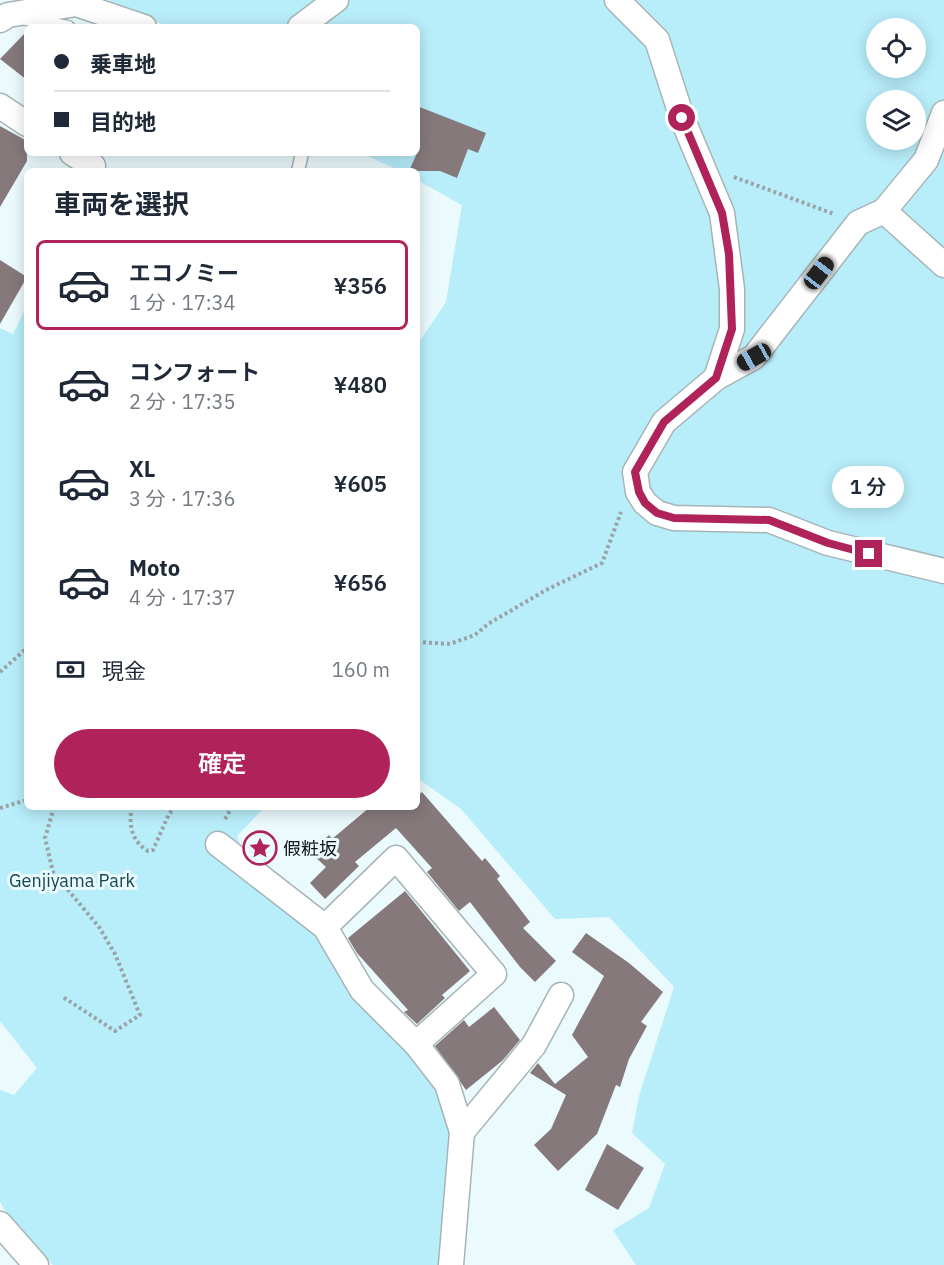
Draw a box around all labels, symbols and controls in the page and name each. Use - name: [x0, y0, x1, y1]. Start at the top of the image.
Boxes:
- map controls: [866, 18, 926, 150]
- button: locate: [866, 18, 926, 78]
- text: 乗車地: [90, 49, 156, 78]
- button: layers: [866, 90, 926, 150]
- route start: [668, 104, 695, 131]
- text: 目的地: [90, 107, 156, 136]
- text: 車両を選択: [54, 186, 189, 221]
- car: [801, 253, 837, 293]
- icon: car: [57, 258, 111, 312]
- text: エコノミー: [129, 258, 239, 287]
- text: ¥356: [333, 271, 387, 300]
- text: 1 分 · 17:34: [129, 289, 236, 316]
- car: [734, 340, 774, 374]
- icon: car: [57, 357, 111, 411]
- text: コンフォート: [129, 357, 260, 386]
- text: ¥480: [333, 370, 387, 399]
- text: 2 分 · 17:35: [129, 388, 236, 415]
- text: XL: [129, 454, 155, 483]
- icon: car: [57, 456, 111, 510]
- callout: 1 分: [833, 467, 905, 509]
- text: ¥605: [333, 469, 387, 498]
- text: 1 分: [850, 473, 886, 500]
- text: 3 分 · 17:36: [129, 485, 236, 512]
- route end: [855, 540, 882, 567]
- text: Moto: [129, 553, 180, 582]
- icon: car: [57, 555, 111, 609]
- text: ¥656: [333, 568, 387, 597]
- text: 4 分 · 17:37: [129, 584, 236, 611]
- icon: cash: [54, 653, 87, 686]
- text: 現金: [102, 656, 146, 685]
- text: 160 m: [332, 656, 390, 683]
- button: 確定: [54, 729, 390, 798]
- place icon: 假粧坂: [242, 830, 278, 866]
- place label: 假粧坂: [283, 837, 337, 860]
- park label: Genjiyama Park: [9, 869, 135, 892]

